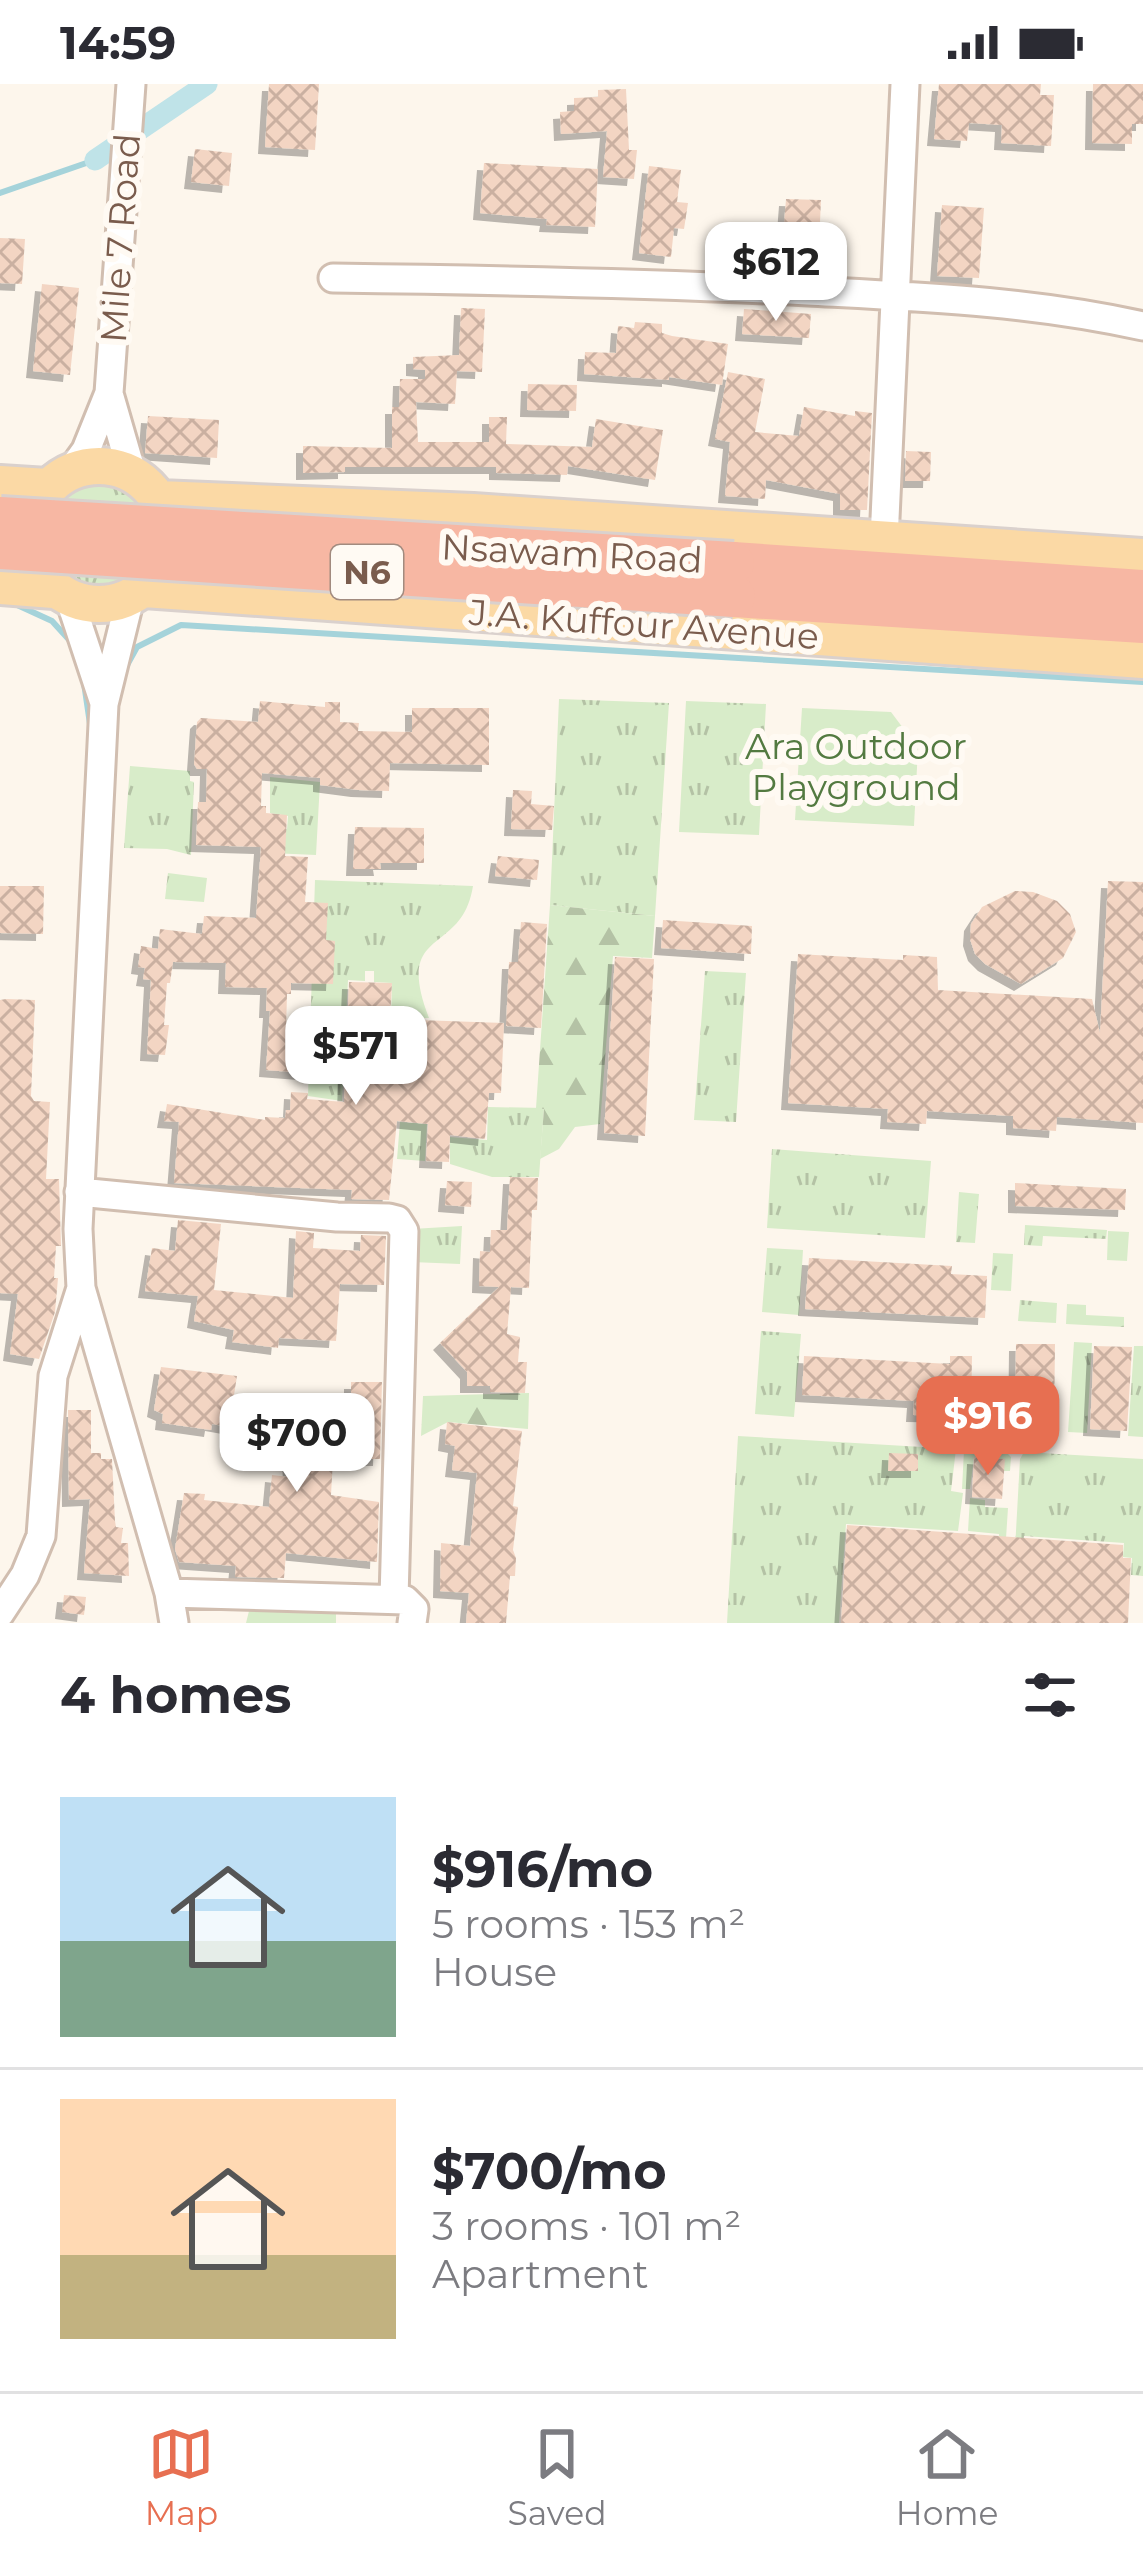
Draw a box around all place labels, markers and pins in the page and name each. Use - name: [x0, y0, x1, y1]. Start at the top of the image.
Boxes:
- pin: $612: [705, 222, 847, 324]
- pin: $571: [285, 1006, 427, 1108]
- pin: $916: [917, 1376, 1059, 1478]
- pin: $700: [226, 1393, 368, 1495]

